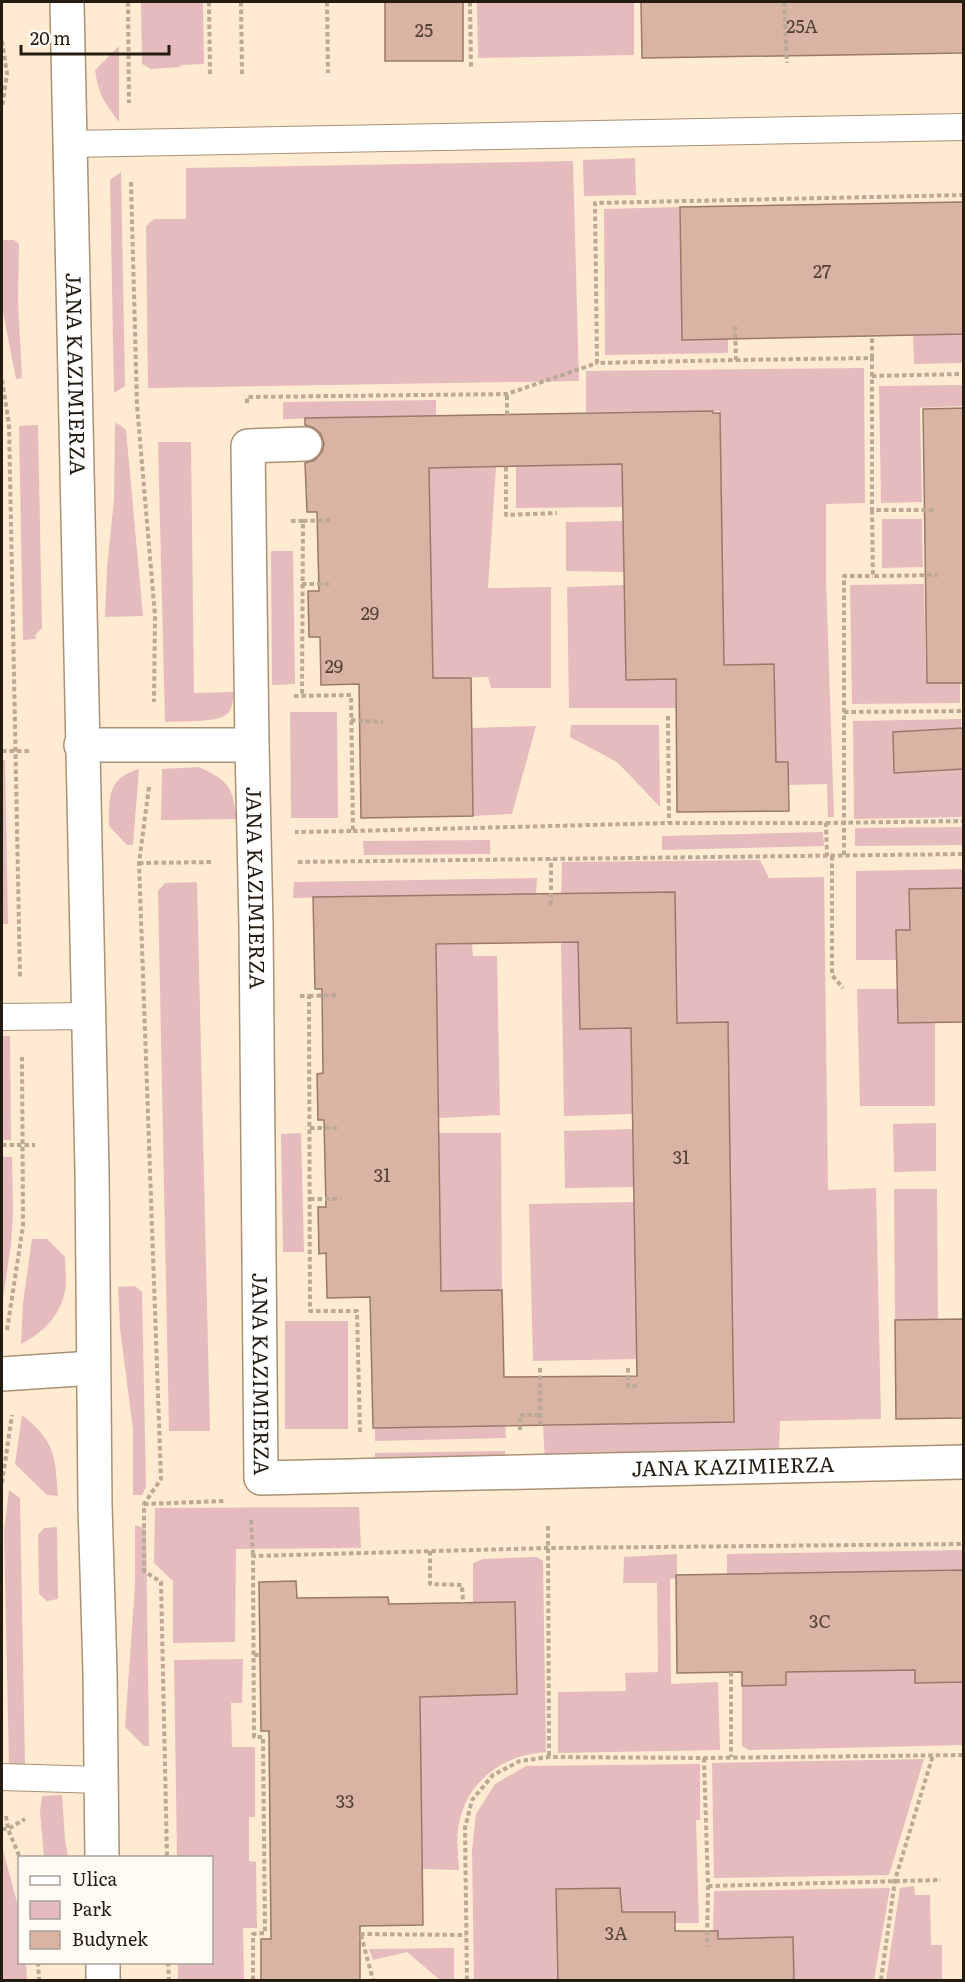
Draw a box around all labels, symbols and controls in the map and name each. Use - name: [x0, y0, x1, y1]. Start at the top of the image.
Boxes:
- house number: 25A: [786, 12, 818, 39]
- house number: 25: [415, 16, 433, 43]
- scale bar: [21, 18, 170, 56]
- text: 20 m: [30, 24, 71, 51]
- house number: 27: [813, 257, 831, 284]
- street label: JANA KAZIMIERZA: [60, 272, 95, 476]
- house number: 29: [361, 599, 379, 626]
- house number: 29: [325, 652, 343, 679]
- street label: JANA KAZIMIERZA: [240, 786, 275, 990]
- house number: 31: [672, 1143, 690, 1170]
- house number: 31: [373, 1161, 391, 1188]
- street label: JANA KAZIMIERZA: [246, 1272, 279, 1476]
- street label: JANA KAZIMIERZA: [631, 1447, 835, 1483]
- house number: 3C: [809, 1607, 831, 1634]
- house number: 33: [336, 1787, 354, 1814]
- legend: [18, 1856, 213, 1964]
- text: Ulica: [72, 1865, 118, 1892]
- text: Park: [72, 1895, 113, 1922]
- house number: 3A: [605, 1919, 628, 1946]
- text: Budynek: [72, 1925, 149, 1952]

